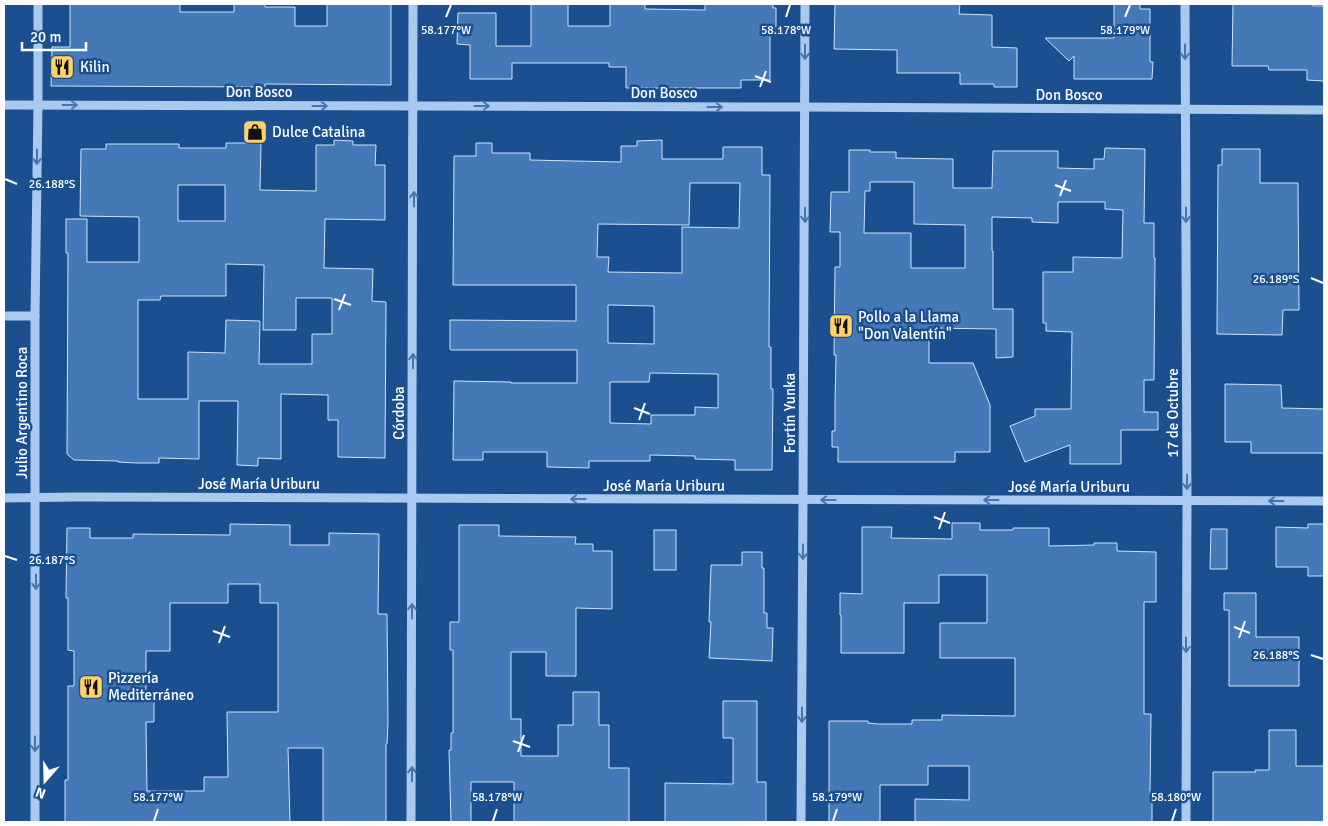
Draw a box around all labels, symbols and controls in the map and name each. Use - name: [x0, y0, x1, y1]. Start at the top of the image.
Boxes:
- scale bar: [22, 20, 86, 52]
- text: 58.177°W: [421, 23, 471, 38]
- text: 58.178°W: [761, 23, 811, 38]
- text: 58.179°W: [1100, 23, 1150, 38]
- text: 20 m: [30, 28, 61, 46]
- one-way arrow: [800, 44, 810, 60]
- one-way arrow: [1180, 44, 1190, 60]
- restaurant icon: Kilin: [49, 54, 75, 80]
- place label: Kilin: [80, 58, 110, 76]
- street label: Don Bosco: [225, 83, 293, 101]
- street label: Don Bosco: [630, 84, 698, 102]
- street label: Don Bosco: [1035, 86, 1103, 104]
- one-way arrow: [62, 100, 78, 110]
- one-way arrow: [312, 101, 328, 111]
- one-way arrow: [474, 101, 490, 111]
- one-way arrow: [706, 102, 723, 112]
- shop icon: Dulce Catalina: [242, 119, 268, 145]
- place label: Dulce Catalina: [272, 123, 365, 141]
- one-way arrow: [32, 149, 42, 165]
- text: 26.188°S: [29, 177, 76, 192]
- one-way arrow: [409, 191, 419, 207]
- one-way arrow: [800, 206, 810, 223]
- one-way arrow: [1181, 206, 1191, 223]
- text: 26.189°S: [1253, 272, 1300, 287]
- place label: Pollo a la Llama "Don Valentín": [858, 308, 959, 343]
- restaurant icon: Pollo a la Llama "Don Valentín": [828, 313, 854, 339]
- street label: Julio Argentino Roca: [13, 347, 31, 479]
- one-way arrow: [408, 353, 418, 370]
- street label: 17 de Octubre: [1164, 368, 1182, 458]
- street label: Fortín Yunka: [781, 373, 799, 453]
- street label: Córdoba: [390, 386, 408, 440]
- one-way arrow: [1182, 474, 1192, 490]
- street label: José María Uriburu: [198, 475, 320, 493]
- street label: José María Uriburu: [603, 477, 725, 495]
- street label: José María Uriburu: [1008, 478, 1130, 496]
- one-way arrow: [570, 494, 586, 504]
- one-way arrow: [820, 495, 836, 505]
- one-way arrow: [983, 495, 999, 505]
- one-way arrow: [1268, 496, 1284, 506]
- one-way arrow: [798, 544, 808, 560]
- text: 26.187°S: [29, 553, 76, 568]
- one-way arrow: [31, 573, 41, 589]
- one-way arrow: [407, 603, 417, 620]
- one-way arrow: [1181, 636, 1191, 653]
- text: 26.188°S: [1253, 648, 1300, 663]
- place label: Pizzería Mediterráneo: [108, 669, 194, 704]
- restaurant icon: Pizzería Mediterráneo: [78, 674, 104, 700]
- one-way arrow: [797, 706, 807, 723]
- one-way arrow: [30, 736, 40, 752]
- north arrow: [20, 756, 70, 806]
- one-way arrow: [407, 766, 416, 782]
- text: N: [33, 783, 48, 802]
- text: 58.177°W: [133, 790, 183, 805]
- text: 58.178°W: [472, 790, 522, 805]
- text: 58.179°W: [812, 790, 862, 805]
- text: 58.180°W: [1151, 790, 1201, 805]

